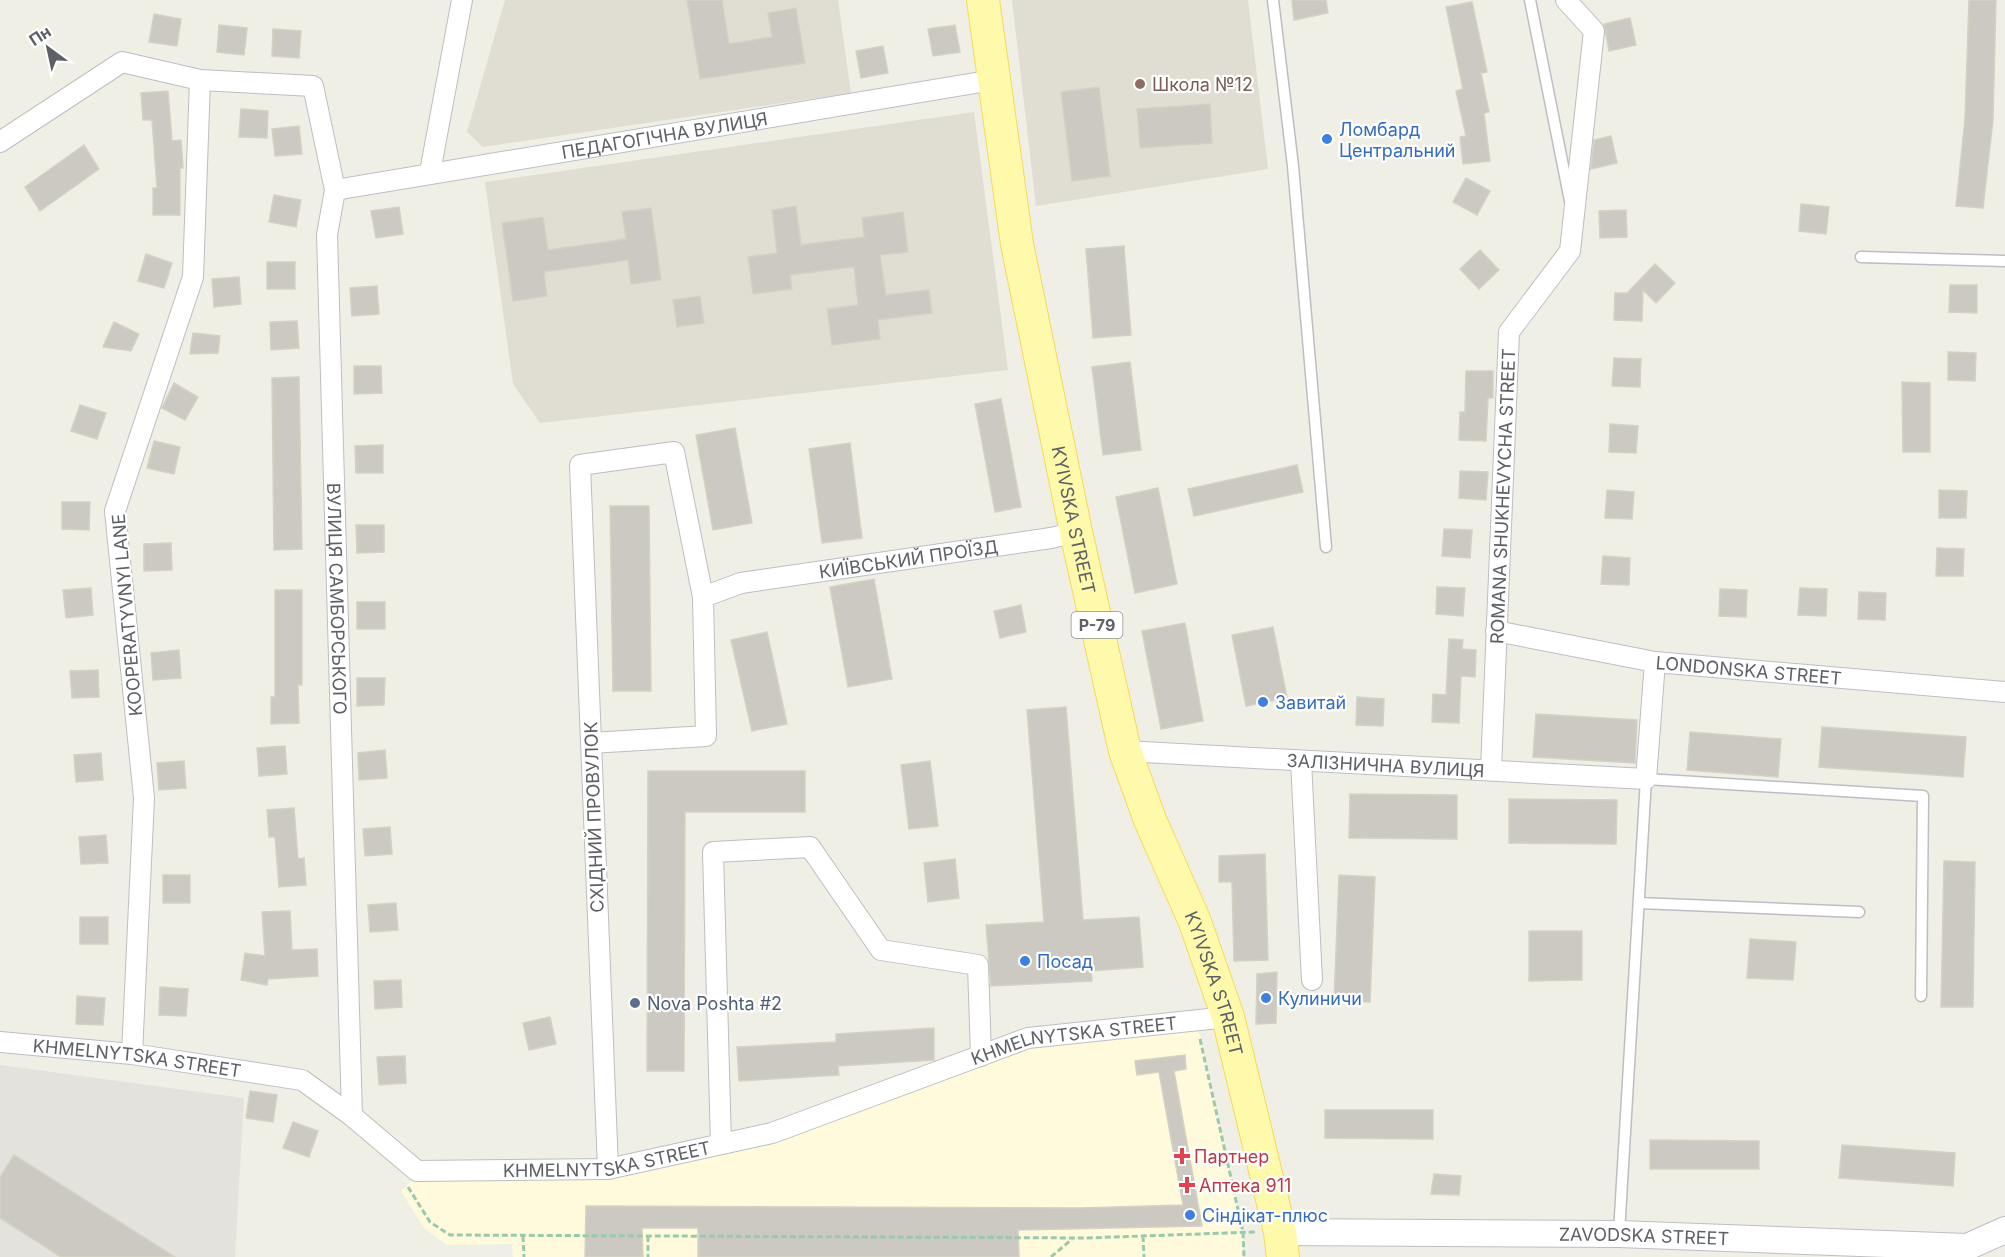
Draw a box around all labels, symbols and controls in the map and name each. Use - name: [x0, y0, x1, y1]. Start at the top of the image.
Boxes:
- north arrow: [18, 18, 78, 78]
- text: Пн: [25, 21, 54, 50]
- place label: Школа №12: [1152, 74, 1253, 95]
- marker: Школа №12: [1133, 77, 1147, 91]
- street label: ПЕДАГОГІЧНА ВУЛИЦЯ: [560, 107, 769, 162]
- place label: Ломбард Центральний: [1339, 119, 1455, 161]
- marker: Ломбард Центральний: [1320, 132, 1334, 146]
- street label: ROMANA SHUKHEVYCHA STREET: [1486, 348, 1519, 644]
- street label: KYIVSKA STREET: [1048, 444, 1100, 596]
- street label: ВУЛИЦЯ САМБОРСЬКОГО: [324, 483, 351, 715]
- street label: KOOPERATYVNYI LANE: [108, 513, 146, 717]
- street label: КИЇВСЬКИЙ ПРОЇЗД: [818, 535, 999, 582]
- road number: Р-79: [1072, 612, 1122, 638]
- street label: LONDONSKA STREET: [1655, 652, 1842, 688]
- place label: Завитай: [1275, 692, 1346, 713]
- marker: Завитай: [1256, 695, 1270, 709]
- street label: СХІДНИЙ ПРОВУЛОК: [579, 721, 608, 913]
- street label: ЗАЛІЗНИЧНА ВУЛИЦЯ: [1286, 749, 1485, 781]
- street label: KYIVSKA STREET: [1181, 908, 1247, 1058]
- place label: Посад: [1037, 951, 1093, 972]
- marker: Посад: [1018, 954, 1032, 968]
- place label: Кулиничи: [1278, 988, 1362, 1009]
- marker: Кулиничи: [1259, 991, 1273, 1005]
- place label: Nova Poshta #2: [647, 993, 782, 1014]
- marker: Nova Poshta #2: [628, 996, 642, 1010]
- street label: KHMELNYTSKA STREET: [968, 1012, 1178, 1069]
- street label: KHMELNYTSKA STREET: [32, 1035, 243, 1081]
- street label: KHMELNYTSKA STREET: [503, 1136, 712, 1181]
- place label: Партнер: [1194, 1146, 1269, 1167]
- marker: Партнер: [1175, 1149, 1189, 1163]
- place label: Аптека 911: [1199, 1175, 1291, 1196]
- marker: Аптека 911: [1180, 1178, 1194, 1192]
- place label: Сіндікат-плюс: [1202, 1205, 1328, 1226]
- marker: Сіндікат-плюс: [1183, 1208, 1197, 1222]
- street label: ZAVODSKA STREET: [1559, 1223, 1729, 1249]

